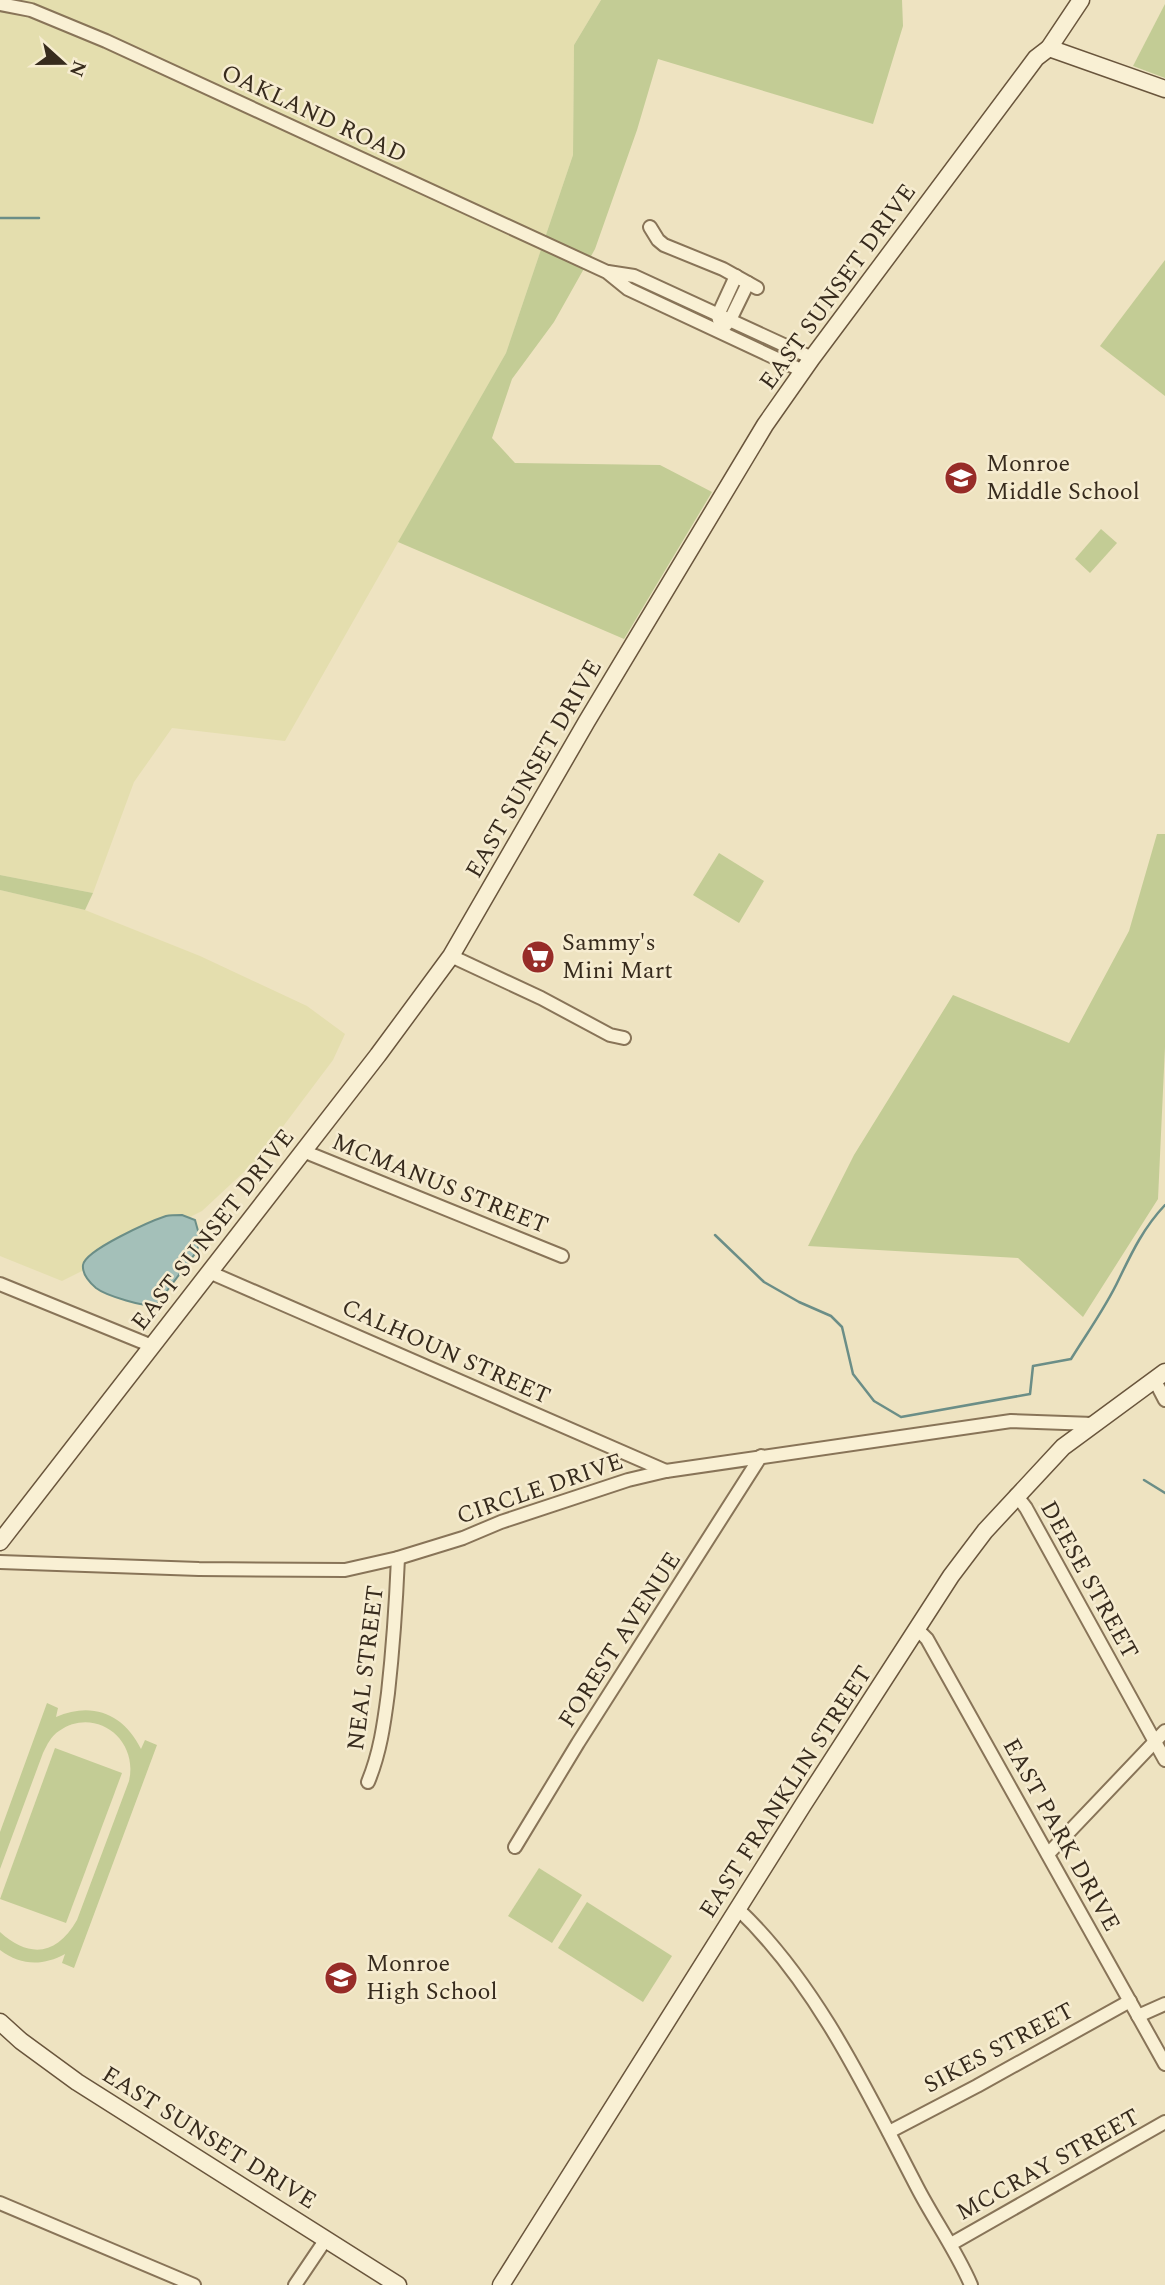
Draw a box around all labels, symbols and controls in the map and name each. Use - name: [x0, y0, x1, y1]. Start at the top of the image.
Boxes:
- north arrow: [28, 28, 98, 98]
- street label: OAKLAND ROAD: [215, 55, 413, 173]
- text: N: [61, 56, 94, 81]
- street label: EAST SUNSET DRIVE: [751, 176, 925, 398]
- place label: Monroe Middle School: [986, 446, 1140, 510]
- school or university icon: Monroe Middle School: [942, 459, 980, 497]
- street label: EAST SUNSET DRIVE: [456, 653, 612, 885]
- place label: Sammy's Mini Mart: [562, 925, 673, 989]
- supermarket icon: Sammy's Mini Mart: [519, 938, 557, 976]
- street label: EAST SUNSET DRIVE: [123, 1121, 303, 1339]
- street label: MCMANUS STREET: [326, 1124, 554, 1244]
- street label: CALHOUN STREET: [336, 1290, 556, 1414]
- street label: CIRCLE DRIVE: [452, 1444, 628, 1534]
- street label: DEESE STREET: [1030, 1494, 1148, 1666]
- street label: FOREST AVENUE: [549, 1545, 691, 1735]
- street label: NEAL STREET: [338, 1583, 394, 1753]
- street label: EAST FRANKLIN STREET: [691, 1658, 881, 1926]
- street label: EAST PARK DRIVE: [993, 1732, 1129, 1938]
- place label: Monroe High School: [366, 1946, 498, 2010]
- school or university icon: Monroe High School: [322, 1959, 360, 1997]
- street label: SIKES STREET: [917, 1993, 1081, 2103]
- street label: EAST SUNSET DRIVE: [94, 2057, 324, 2219]
- street label: MCCRAY STREET: [950, 2100, 1146, 2230]

